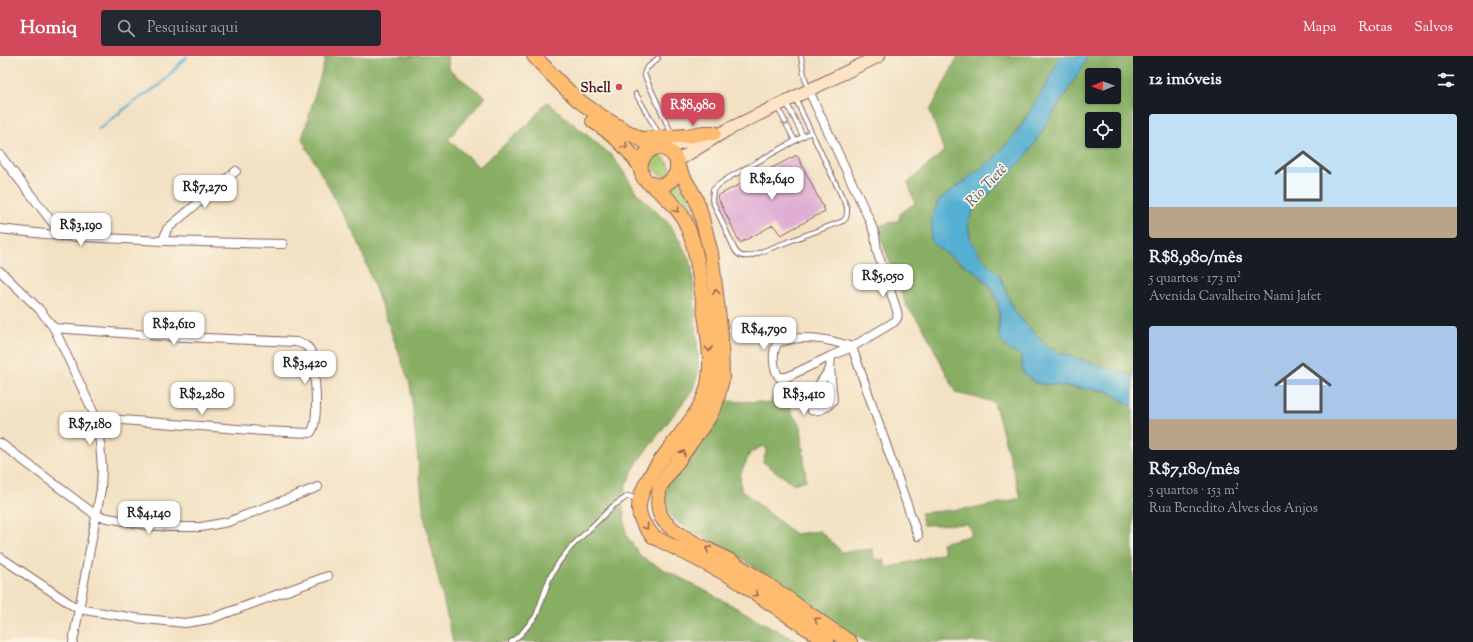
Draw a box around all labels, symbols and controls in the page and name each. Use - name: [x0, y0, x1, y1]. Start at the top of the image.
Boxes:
- search box: [101, 10, 381, 46]
- text: Homiq: [20, 15, 77, 42]
- icon: search: [115, 17, 137, 39]
- text: Pesquisar aqui: [147, 18, 238, 39]
- text: Mapa: [1303, 18, 1336, 38]
- text: Rotas: [1358, 18, 1392, 38]
- text: Salvos: [1414, 18, 1453, 38]
- north arrow: [1085, 68, 1121, 104]
- map controls: [1085, 68, 1121, 148]
- text: 12 imóveis: [1149, 68, 1222, 92]
- icon: filters: [1435, 69, 1457, 91]
- place label: Shell: [580, 79, 611, 99]
- marker: Shell: [614, 82, 624, 92]
- pin: R$8,980: [656, 93, 730, 127]
- text: R$8,980: [670, 97, 716, 115]
- button: locate: [1085, 112, 1121, 148]
- one-way arrow: [781, 119, 788, 127]
- icon: home: [1267, 140, 1339, 212]
- one-way arrow: [620, 141, 627, 148]
- water label: Rio Tietê: [962, 160, 1013, 212]
- pin: R$2,640: [735, 167, 809, 201]
- text: R$2,640: [750, 171, 794, 189]
- pin: R$7,270: [168, 175, 242, 209]
- text: R$7,270: [183, 179, 227, 197]
- one-way arrow: [672, 206, 679, 213]
- pin: R$3,190: [44, 213, 118, 247]
- text: R$3,190: [60, 217, 102, 235]
- text: R$8,980/mês: [1149, 246, 1242, 270]
- pin: R$5,050: [846, 264, 920, 298]
- text: R$5,050: [862, 268, 904, 286]
- text: 5 quartos · 173 m²: [1149, 270, 1241, 288]
- text: Avenida Cavalheiro Nami Jafet: [1149, 288, 1321, 306]
- one-way arrow: [711, 289, 720, 295]
- pin: R$2,610: [137, 312, 211, 346]
- text: R$2,610: [153, 316, 195, 334]
- pin: R$4,790: [727, 317, 801, 351]
- text: R$4,790: [741, 321, 787, 339]
- one-way arrow: [704, 346, 713, 352]
- pin: R$3,420: [268, 351, 342, 385]
- icon: home: [1267, 352, 1339, 424]
- text: R$3,420: [283, 355, 327, 373]
- pin: R$2,280: [165, 382, 239, 416]
- pin: R$3,410: [767, 382, 841, 416]
- text: R$2,280: [179, 386, 225, 404]
- text: R$3,410: [783, 386, 825, 404]
- pin: R$7,180: [53, 412, 127, 446]
- text: R$7,180: [68, 416, 112, 434]
- one-way arrow: [678, 450, 686, 457]
- text: R$7,180/mês: [1149, 458, 1240, 482]
- text: 5 quartos · 153 m²: [1149, 482, 1239, 500]
- text: Rua Benedito Alves dos Anjos: [1149, 500, 1318, 518]
- pin: R$4,140: [112, 501, 186, 535]
- text: R$4,140: [127, 505, 171, 523]
- one-way arrow: [641, 522, 648, 529]
- one-way arrow: [705, 547, 713, 554]
- one-way arrow: [752, 589, 759, 597]
- one-way arrow: [815, 618, 822, 625]

